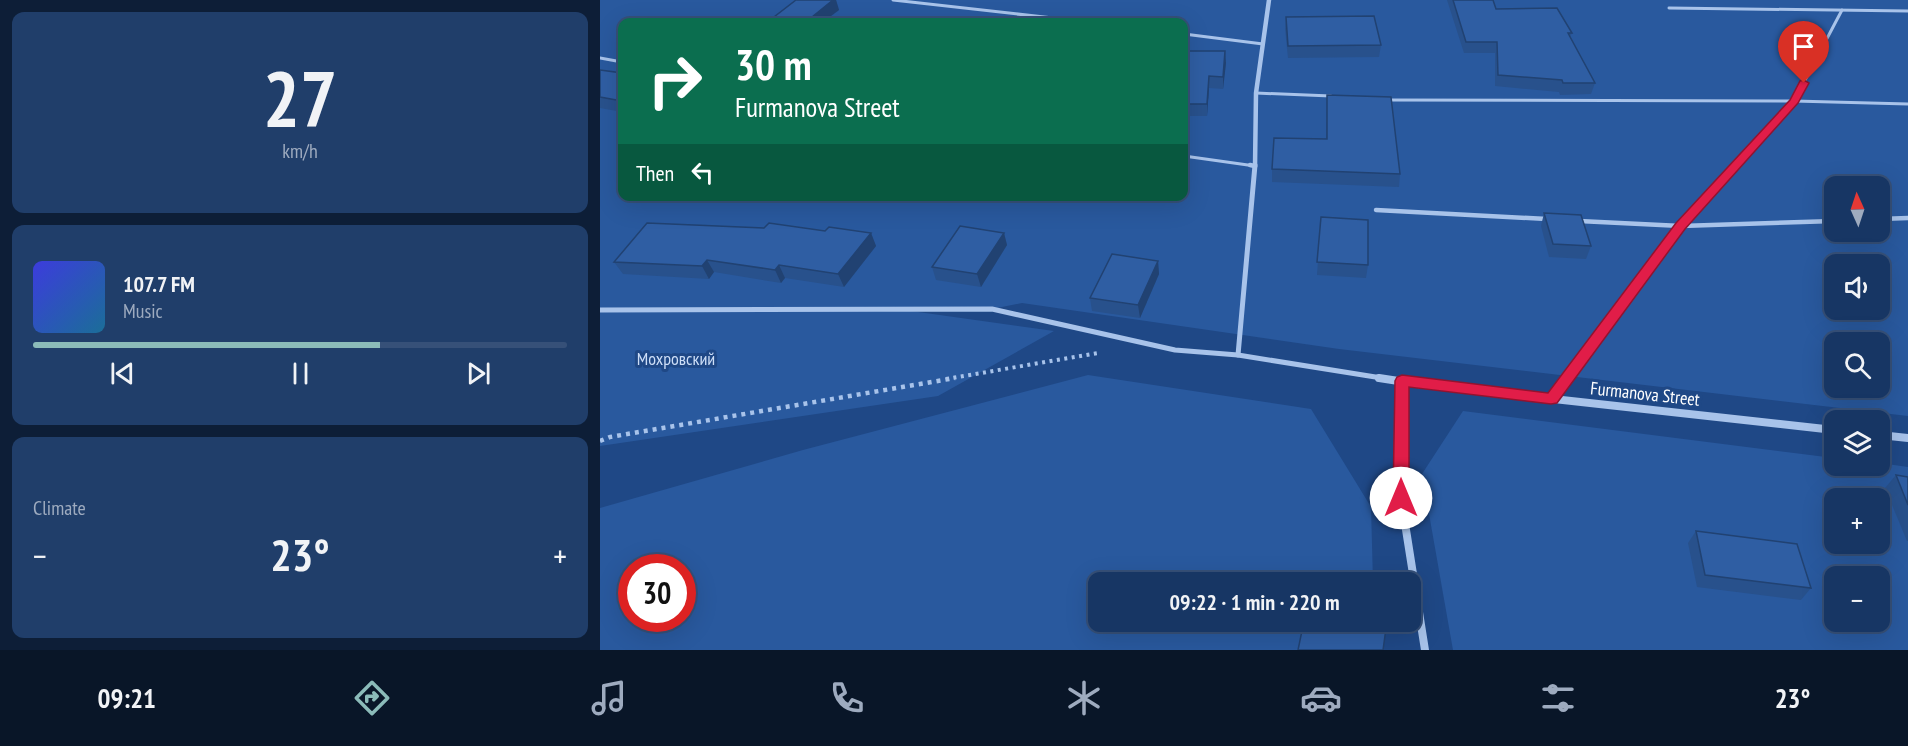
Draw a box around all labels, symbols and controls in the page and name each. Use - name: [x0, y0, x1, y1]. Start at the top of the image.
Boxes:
- pin: [1778, 21, 1829, 83]
- icon: arrive: [1787, 30, 1820, 63]
- text: 30 m: [735, 37, 812, 92]
- icon: right: [636, 42, 714, 120]
- text: 27: [263, 48, 337, 149]
- text: Furmanova Street: [735, 90, 900, 124]
- text: km/h: [282, 138, 318, 164]
- icon: left: [686, 156, 719, 189]
- text: Then: [636, 159, 674, 187]
- north arrow: [1824, 176, 1890, 242]
- map controls: [1824, 176, 1890, 632]
- button: sound: [1824, 254, 1890, 320]
- text: 107.7 FM: [123, 270, 195, 298]
- text: Music: [123, 298, 163, 324]
- button: search: [1824, 332, 1890, 398]
- park label: Мохровский: [637, 347, 715, 370]
- icon: previous: [106, 357, 139, 390]
- icon: pause: [284, 357, 317, 390]
- icon: next: [462, 357, 495, 390]
- street label: Furmanova Street: [1589, 376, 1701, 411]
- button: layers: [1824, 410, 1890, 476]
- position arrow: [1369, 466, 1433, 530]
- button: +: [1824, 488, 1890, 554]
- text: Climate: [33, 495, 86, 521]
- text: 23°: [270, 525, 330, 583]
- text: −: [33, 534, 47, 577]
- text: +: [553, 534, 567, 577]
- speed limit sign: 30: [618, 554, 696, 632]
- button: −: [1824, 566, 1890, 632]
- text: 09:22 · 1 min · 220 m: [1169, 588, 1340, 616]
- icon: directions: [351, 677, 393, 719]
- icon: music: [588, 677, 630, 719]
- icon: phone: [826, 677, 868, 719]
- icon: climate: [1063, 677, 1105, 719]
- icon: car: [1300, 677, 1342, 719]
- icon: filters: [1537, 677, 1579, 719]
- text: 09:21: [98, 681, 156, 715]
- text: 23°: [1775, 681, 1810, 715]

